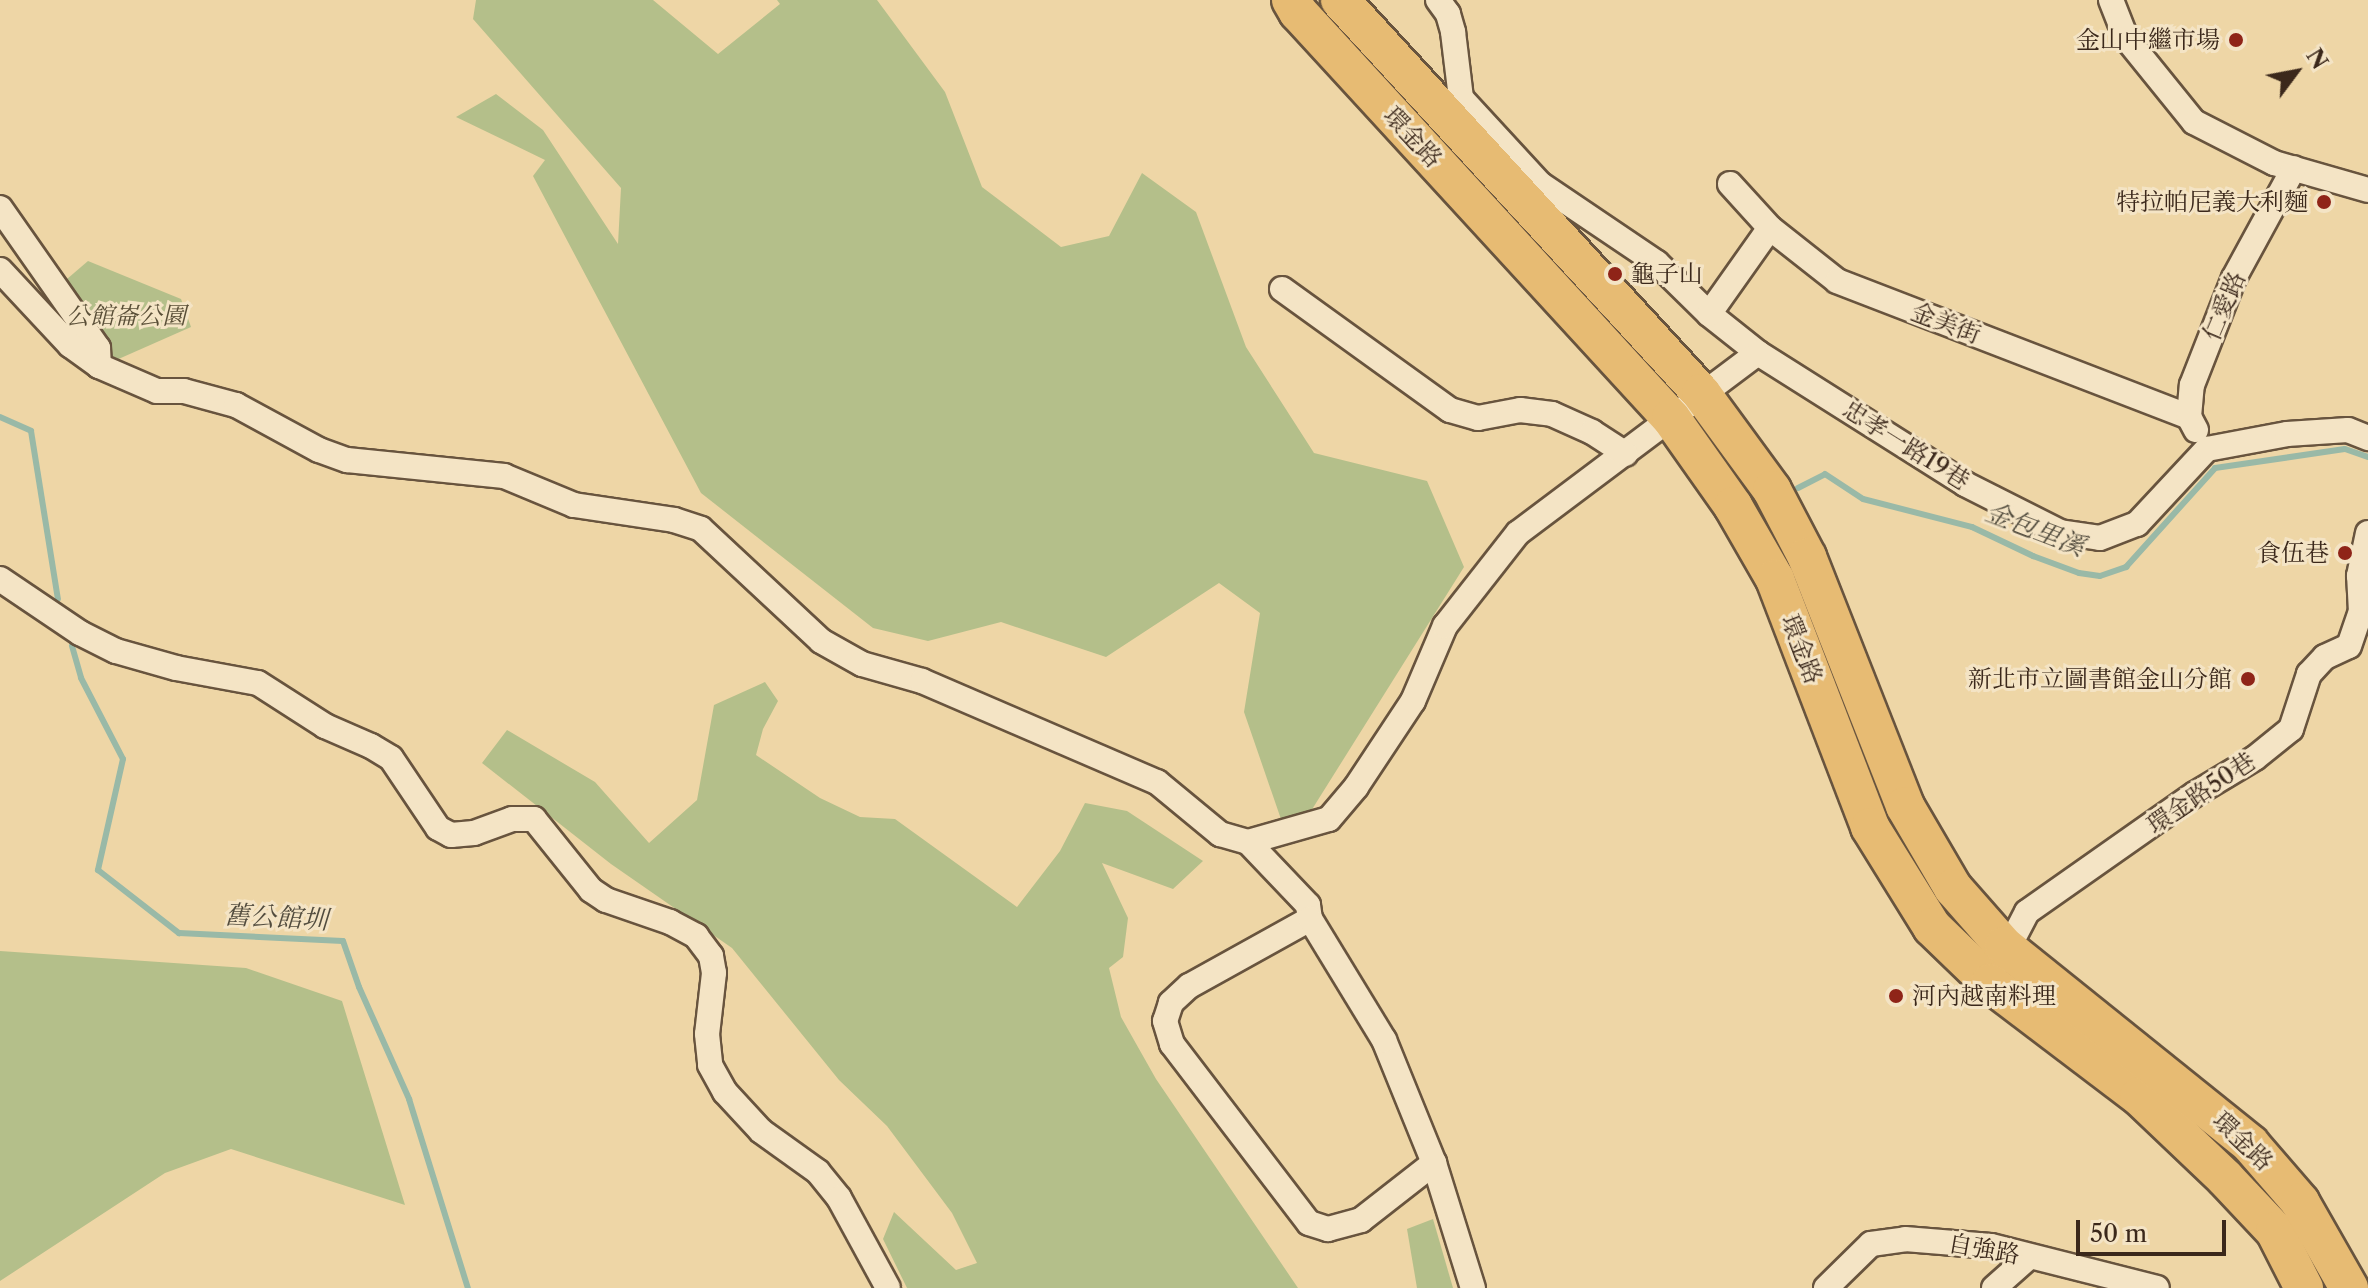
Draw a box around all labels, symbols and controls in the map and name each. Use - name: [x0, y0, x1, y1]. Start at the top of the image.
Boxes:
- place label: 金山中繼市場: [2076, 26, 2220, 54]
- marker: 金山中繼市場: [2227, 31, 2245, 49]
- north arrow: [2256, 32, 2336, 112]
- text: N: [2300, 44, 2333, 74]
- street label: 環金路: [1378, 101, 1448, 173]
- place label: 特拉帕尼義大利麵: [2116, 188, 2308, 216]
- marker: 特拉帕尼義大利麵: [2315, 193, 2333, 211]
- place label: 龜子山: [1631, 260, 1703, 288]
- marker: 龜子山: [1606, 265, 1624, 283]
- street label: 仁愛路: [2197, 267, 2251, 345]
- street label: 金美街: [1907, 297, 1985, 349]
- park label: 公館崙公園: [66, 302, 186, 330]
- street label: 忠孝一路19巷: [1837, 395, 1975, 495]
- water label: 金包里溪: [1981, 497, 2089, 563]
- place label: 食伍巷: [2257, 539, 2329, 567]
- marker: 食伍巷: [2336, 544, 2354, 562]
- street label: 環金路: [1776, 610, 1828, 688]
- place label: 新北市立圖書館金山分館: [1968, 665, 2232, 693]
- marker: 新北市立圖書館金山分館: [2239, 670, 2257, 688]
- street label: 環金路50巷: [2141, 746, 2261, 840]
- water label: 舊公館圳: [223, 900, 329, 936]
- place label: 河內越南料理: [1912, 982, 2056, 1010]
- marker: 河內越南料理: [1887, 987, 1905, 1005]
- street label: 環金路: [2207, 1106, 2279, 1176]
- scale bar: [2080, 1204, 2230, 1254]
- text: 50 m: [2090, 1219, 2147, 1248]
- street label: 自強路: [1946, 1229, 2022, 1269]

